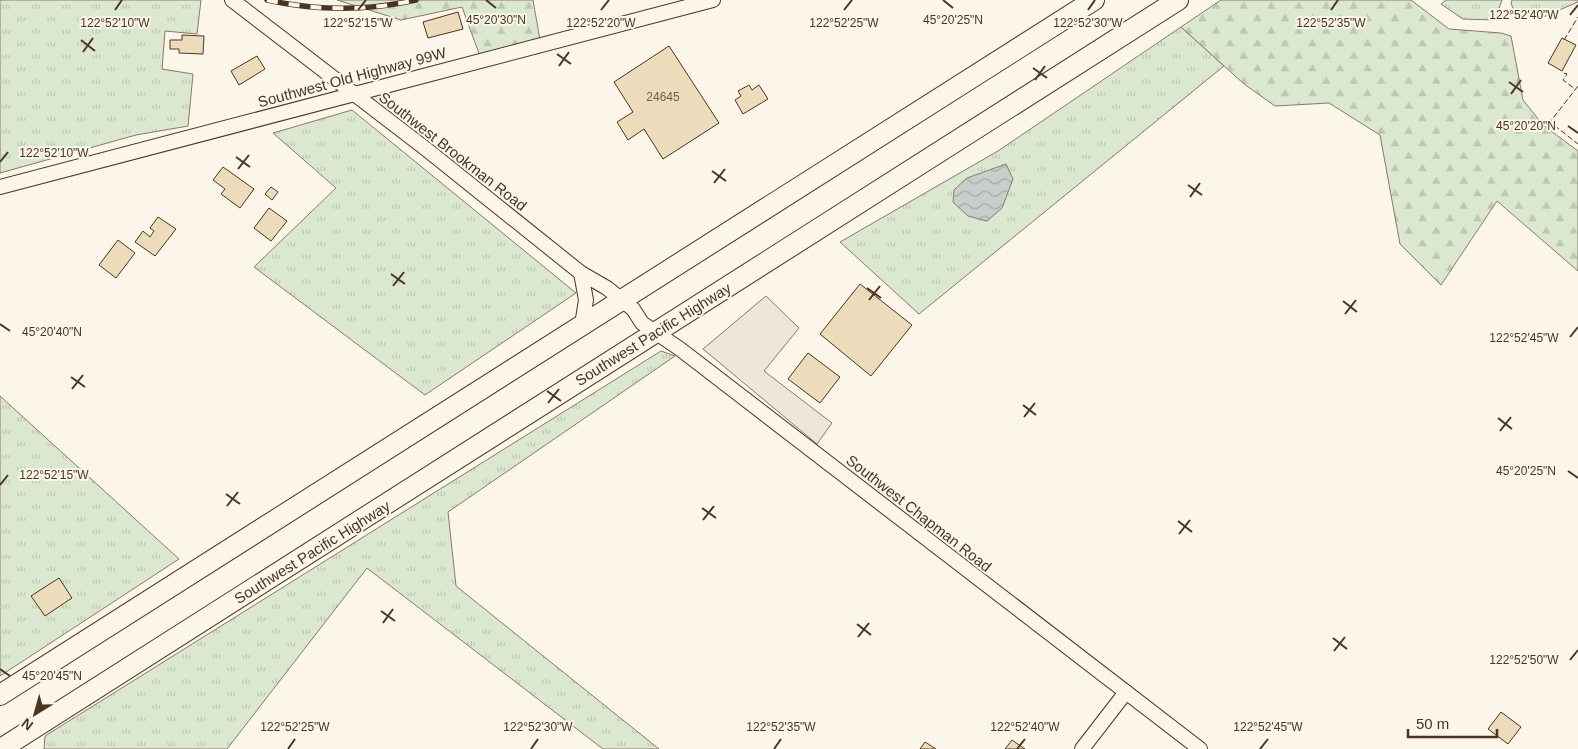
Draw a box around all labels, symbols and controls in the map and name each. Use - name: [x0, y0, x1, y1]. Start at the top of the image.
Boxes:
- text: 122°52'40"W: [1489, 8, 1559, 22]
- text: 45°20'30"N: [466, 13, 526, 27]
- text: 45°20'25"N: [923, 13, 983, 27]
- text: 122°52'10"W: [80, 16, 150, 30]
- text: 122°52'15"W: [323, 16, 393, 30]
- text: 122°52'20"W: [566, 16, 636, 30]
- text: 122°52'25"W: [809, 16, 879, 30]
- text: 122°52'30"W: [1053, 16, 1123, 30]
- text: 122°52'35"W: [1296, 16, 1366, 30]
- street label: Southwest Old Highway 99W: [256, 43, 449, 110]
- street label: Southwest Brookman Road: [376, 88, 530, 214]
- house number: 24645: [646, 90, 680, 104]
- text: 45°20'20"N: [1496, 119, 1556, 133]
- text: 122°52'10"W: [19, 146, 89, 160]
- street label: Southwest Pacific Highway: [572, 279, 734, 389]
- text: 45°20'40"N: [22, 325, 82, 339]
- text: 122°52'45"W: [1489, 331, 1559, 345]
- street label: Southwest Chapman Road: [843, 451, 995, 575]
- text: 45°20'25"N: [1496, 464, 1556, 478]
- text: 122°52'15"W: [19, 468, 89, 482]
- street label: Southwest Pacific Highway: [231, 497, 393, 607]
- text: 122°52'50"W: [1489, 653, 1559, 667]
- text: 45°20'45"N: [22, 669, 82, 683]
- north arrow: [10, 689, 60, 739]
- scale bar: [1408, 706, 1497, 738]
- text: N: [18, 715, 36, 734]
- text: 50 m: [1416, 715, 1449, 732]
- text: 122°52'25"W: [260, 720, 330, 734]
- text: 122°52'30"W: [503, 720, 573, 734]
- text: 122°52'35"W: [746, 720, 816, 734]
- text: 122°52'40"W: [990, 720, 1060, 734]
- text: 122°52'45"W: [1233, 720, 1303, 734]

